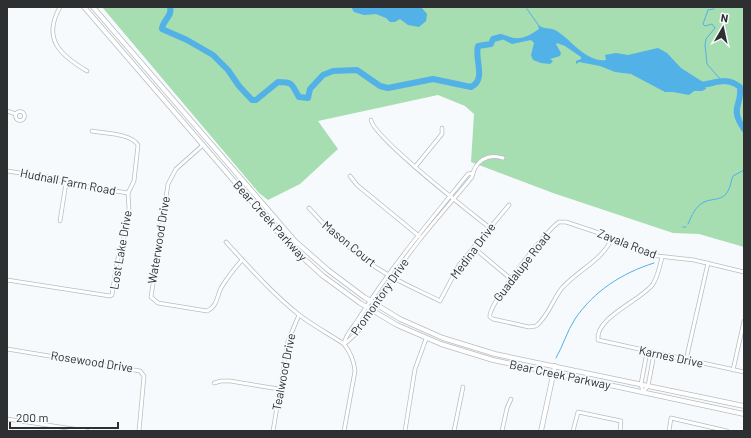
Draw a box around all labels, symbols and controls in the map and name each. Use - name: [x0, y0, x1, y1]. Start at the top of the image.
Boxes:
- north arrow: [703, 8, 743, 48]
- text: N: [720, 11, 729, 25]
- street label: Hudnall Farm Road: [19, 165, 117, 197]
- street label: Bear Creek Parkway: [231, 177, 311, 264]
- street label: Waterwood Drive: [144, 195, 172, 285]
- street label: Lost Lake Drive: [106, 209, 134, 291]
- street label: Mason Court: [320, 217, 379, 269]
- street label: Medina Drive: [447, 220, 498, 281]
- street label: Zavala Road: [596, 225, 659, 261]
- street label: Guadalupe Road: [490, 229, 552, 304]
- street label: Promontory Drive: [347, 255, 411, 338]
- street label: Tealwood Drive: [269, 332, 297, 412]
- street label: Karnes Drive: [638, 342, 705, 370]
- street label: Rosewood Drive: [50, 348, 134, 374]
- street label: Bear Creek Parkway: [508, 356, 613, 392]
- scale bar: [10, 404, 118, 430]
- text: 200 m: [16, 410, 48, 424]

